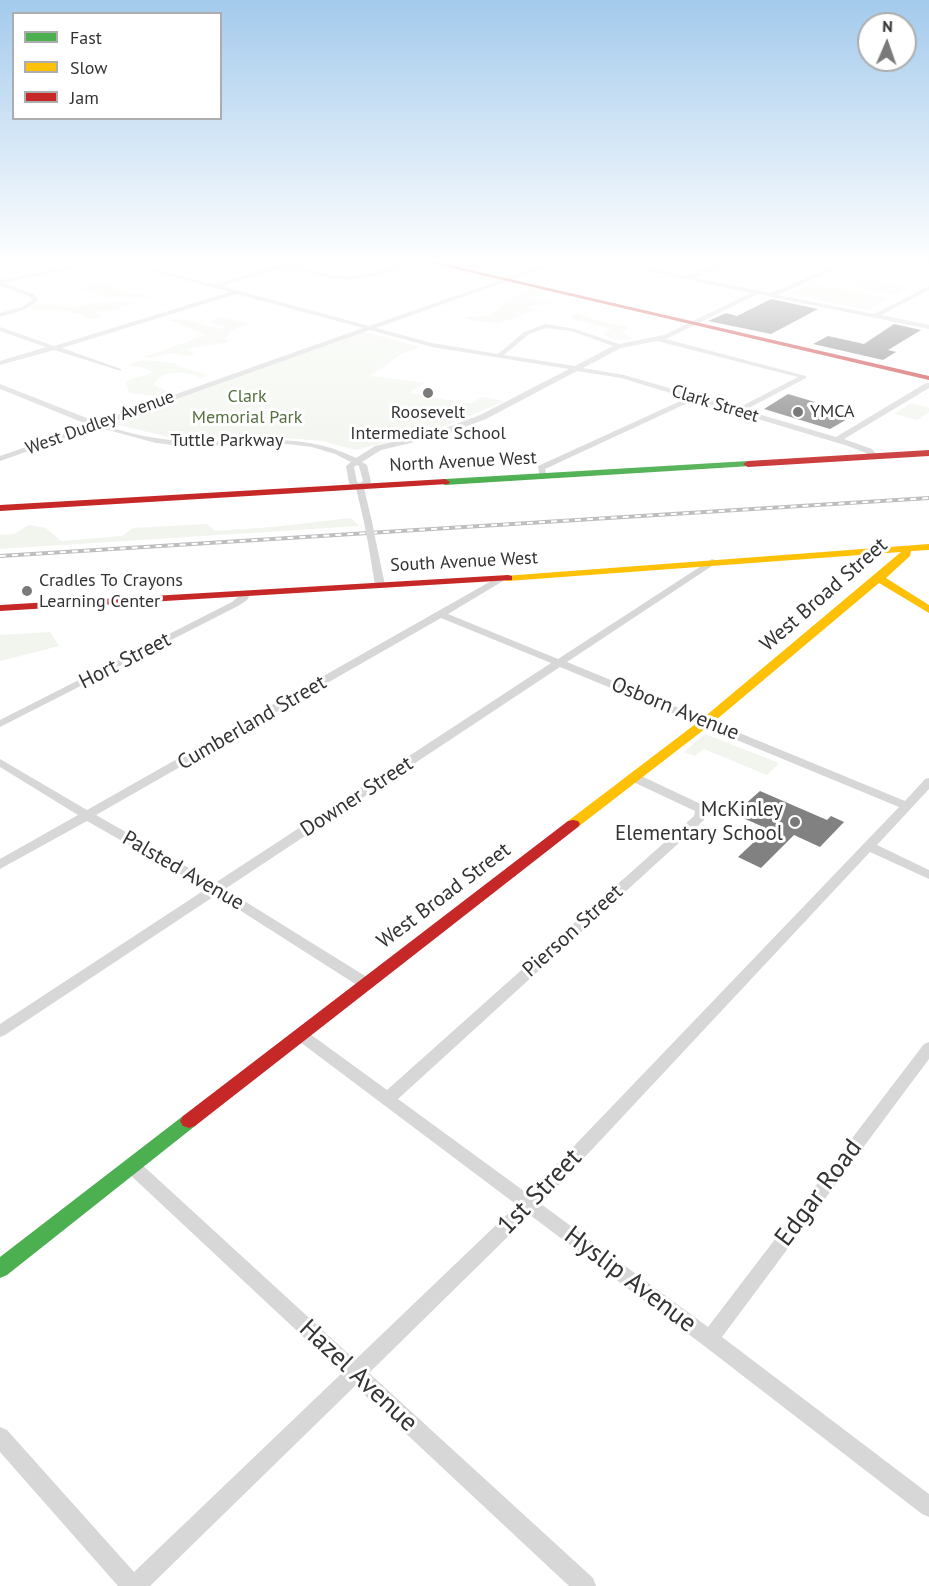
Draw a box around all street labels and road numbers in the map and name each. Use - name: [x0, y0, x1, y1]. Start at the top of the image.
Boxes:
- street label: Clark Street: [669, 381, 761, 427]
- street label: West Dudley Avenue: [23, 386, 177, 460]
- street label: Tuttle Parkway: [171, 430, 283, 452]
- street label: North Avenue West: [389, 447, 537, 477]
- street label: West Broad Street: [755, 533, 893, 657]
- street label: South Avenue West: [390, 547, 538, 577]
- street label: Hort Street: [75, 627, 175, 695]
- street label: Cumberland Street: [173, 670, 331, 776]
- street label: Osborn Avenue: [607, 672, 743, 746]
- street label: Downer Street: [296, 751, 418, 843]
- street label: Palsted Avenue: [118, 826, 248, 916]
- street label: West Broad Street: [372, 838, 516, 954]
- street label: Pierson Street: [518, 879, 628, 983]
- street label: Edgar Road: [769, 1133, 869, 1253]
- street label: 1st Street: [492, 1143, 588, 1241]
- street label: Hyslip Avenue: [558, 1220, 702, 1340]
- street label: Hazel Avenue: [292, 1313, 424, 1439]

